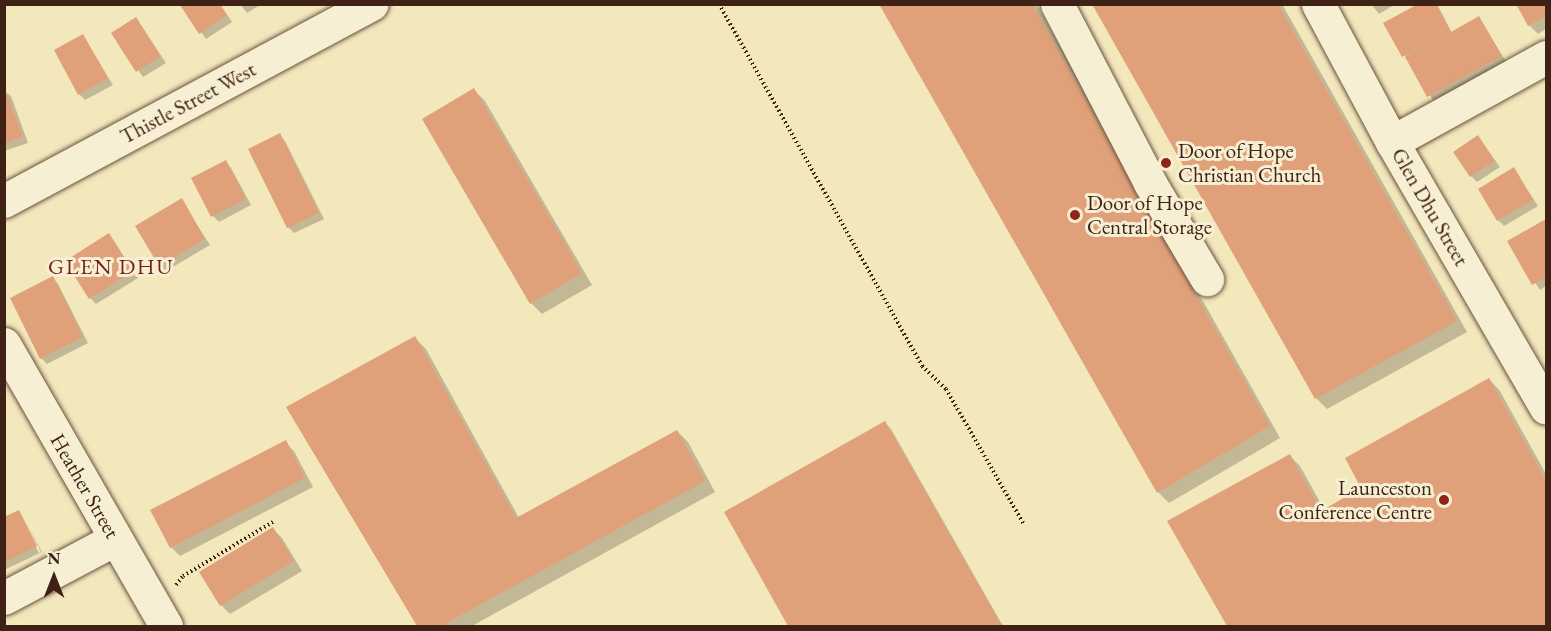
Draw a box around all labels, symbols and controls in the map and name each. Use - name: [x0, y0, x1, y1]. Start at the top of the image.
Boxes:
- street label: Thistle Street West: [116, 57, 260, 149]
- place label: Door of Hope Christian Church: [1178, 138, 1321, 188]
- street label: Glen Dhu Street: [1386, 144, 1474, 270]
- marker: Door of Hope Christian Church: [1159, 156, 1173, 170]
- place label: Door of Hope Central Storage: [1087, 190, 1212, 240]
- marker: Door of Hope Central Storage: [1068, 208, 1082, 222]
- district label: GLEN DHU: [48, 254, 174, 280]
- street label: Heather Street: [45, 429, 125, 543]
- place label: Launceston Conference Centre: [1278, 475, 1432, 525]
- marker: Launceston Conference Centre: [1437, 493, 1451, 507]
- north arrow: [24, 547, 84, 607]
- text: N: [48, 548, 60, 569]

